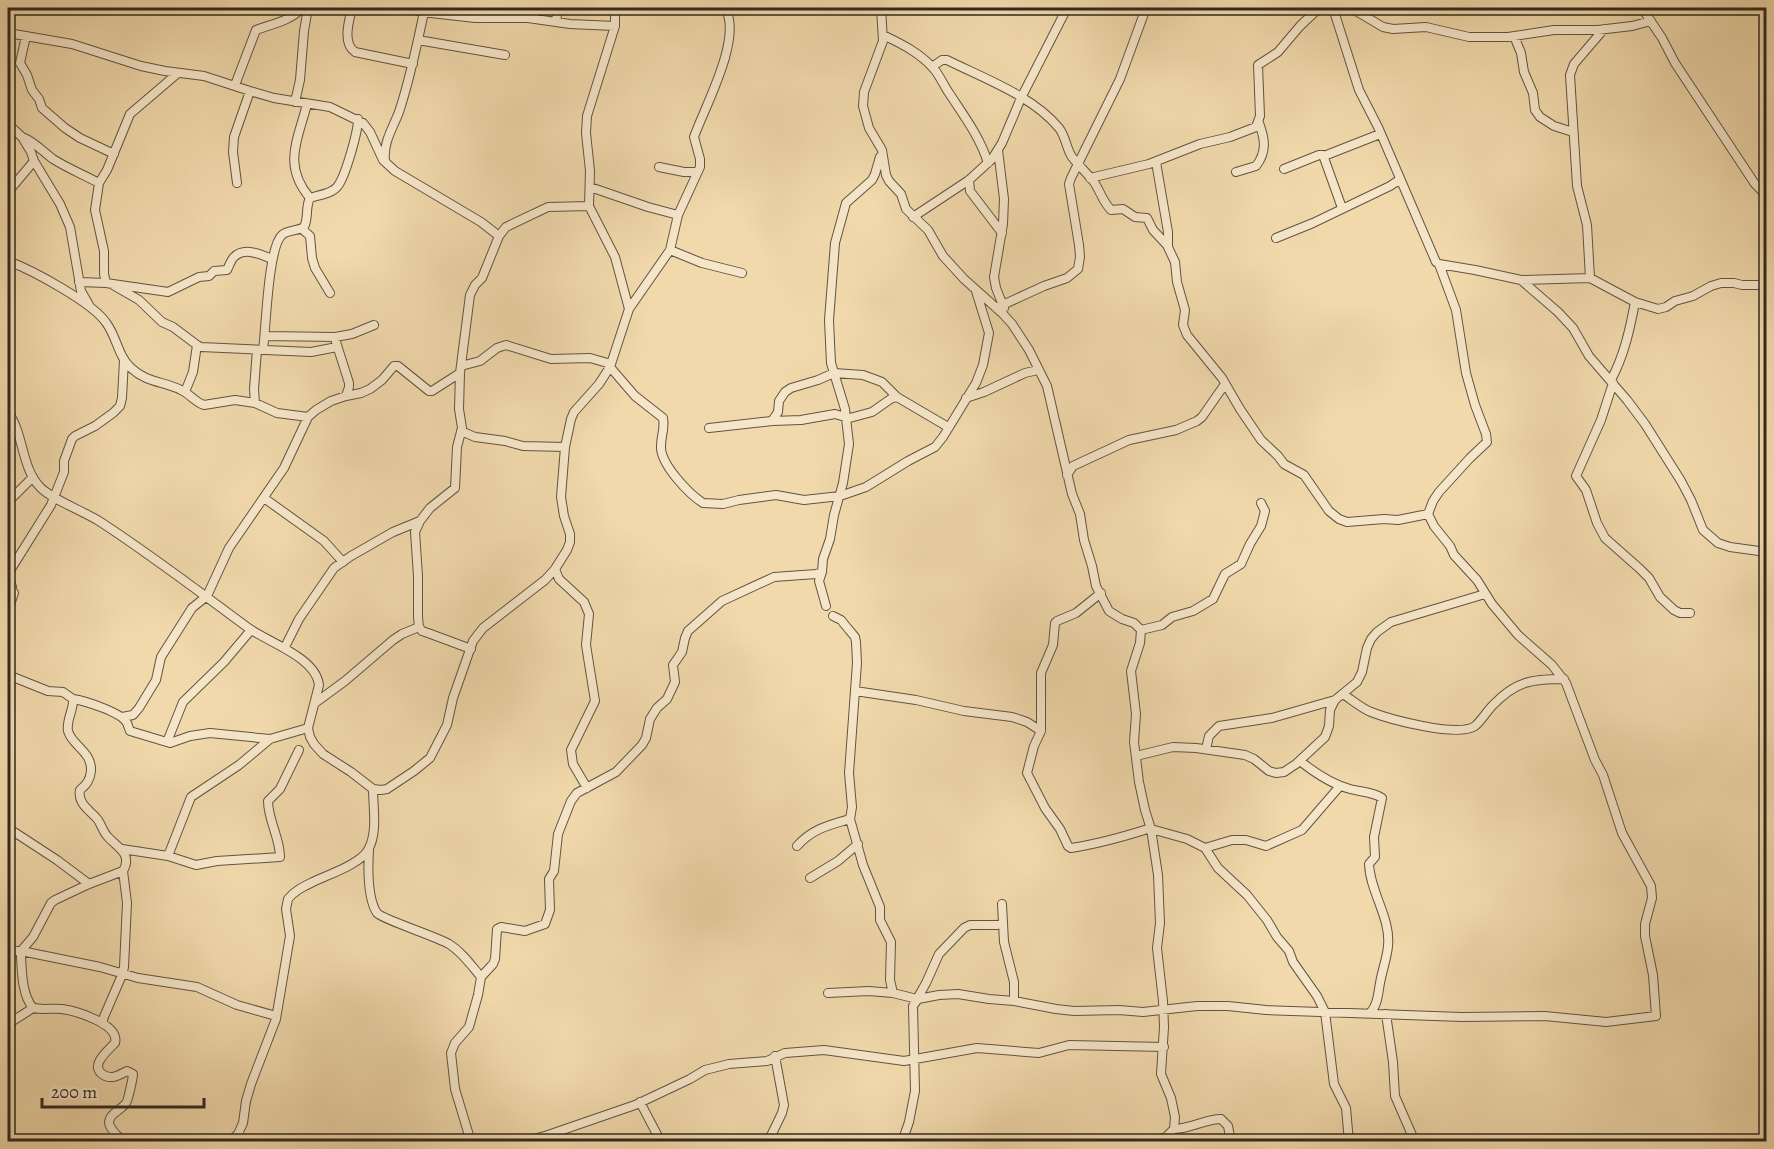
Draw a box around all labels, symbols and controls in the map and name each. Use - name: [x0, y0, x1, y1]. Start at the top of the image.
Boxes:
- scale bar: [42, 1071, 204, 1109]
- text: 200 m: [51, 1080, 97, 1104]

